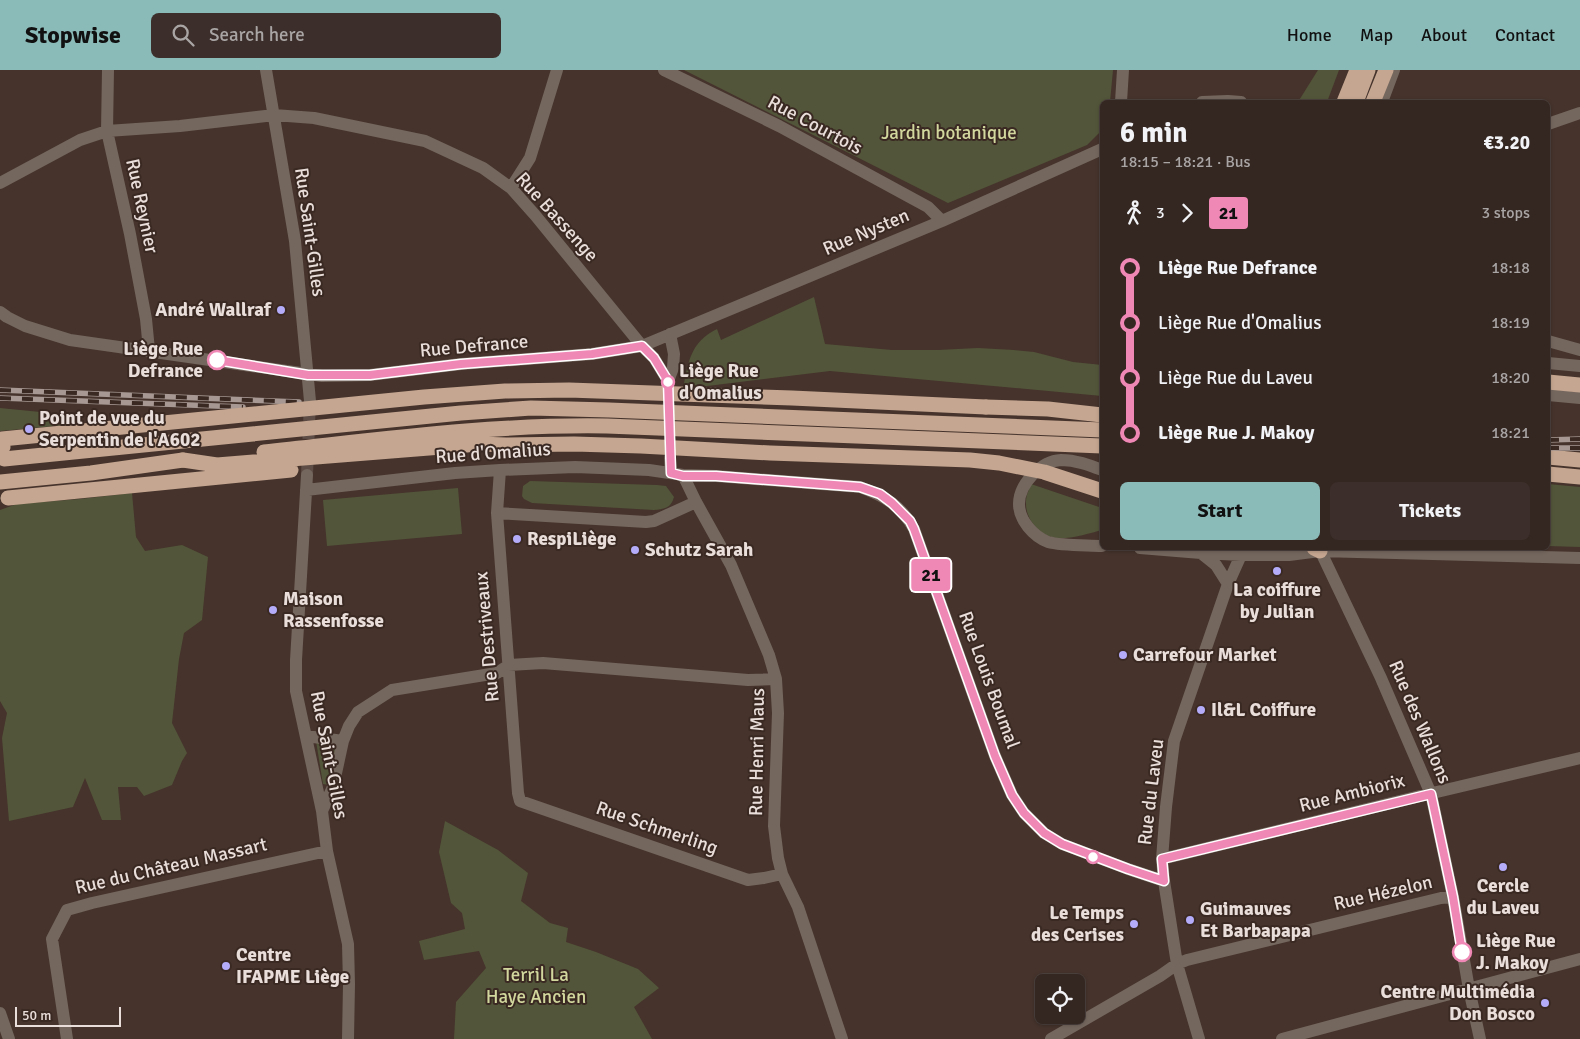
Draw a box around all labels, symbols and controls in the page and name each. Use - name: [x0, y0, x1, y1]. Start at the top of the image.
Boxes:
- search box: [151, 13, 501, 58]
- text: Stopwise: [25, 20, 121, 50]
- icon: search: [169, 21, 197, 49]
- text: Search here: [209, 23, 305, 47]
- text: Home: [1287, 24, 1332, 46]
- text: Map: [1360, 24, 1393, 46]
- text: About: [1421, 24, 1467, 46]
- text: Contact: [1495, 24, 1555, 46]
- street label: Rue Courtois: [764, 90, 866, 160]
- text: 6 min: [1120, 116, 1188, 150]
- park label: Jardin botanique: [881, 121, 1017, 145]
- text: €3.20: [1484, 131, 1530, 155]
- text: 18:15 – 18:21 · Bus: [1120, 152, 1251, 172]
- street label: Rue Reynier: [120, 156, 164, 256]
- street label: Rue Saint-Gilles: [289, 166, 331, 298]
- street label: Rue Bassenge: [511, 167, 603, 267]
- icon: walk: [1120, 199, 1148, 227]
- icon: forward: [1173, 199, 1201, 227]
- text: 21: [1219, 202, 1238, 224]
- street label: Rue Nysten: [819, 203, 913, 261]
- text: 3: [1156, 203, 1165, 223]
- text: 3 stops: [1482, 203, 1530, 223]
- text: Liège Rue Defrance: [1158, 256, 1317, 280]
- text: 18:18: [1491, 258, 1530, 278]
- place label: André Wallraf: [155, 298, 272, 322]
- marker: André Wallraf: [275, 304, 287, 316]
- text: Liège Rue d'Omalius: [1158, 311, 1322, 335]
- text: 18:19: [1491, 313, 1530, 333]
- street label: Rue Defrance: [419, 329, 529, 363]
- place label: Liège Rue Defrance: [123, 337, 203, 383]
- marker: Liège Rue Defrance: [207, 350, 227, 370]
- place label: Liège Rue d'Omalius: [679, 359, 762, 405]
- text: Liège Rue du Laveu: [1158, 366, 1313, 390]
- text: 18:20: [1491, 368, 1530, 388]
- marker: Liège Rue d'Omalius: [661, 375, 675, 389]
- place label: Point de vue du Serpentin de l'A602: [39, 406, 201, 452]
- text: Liège Rue J. Makoy: [1158, 421, 1314, 445]
- marker: Point de vue du Serpentin de l'A602: [23, 423, 35, 435]
- text: 18:21: [1491, 423, 1530, 443]
- street label: Rue d'Omalius: [434, 437, 552, 469]
- button: Start: [1120, 482, 1320, 540]
- button: Tickets: [1330, 482, 1530, 540]
- place label: RespiLiège: [527, 527, 617, 551]
- marker: RespiLiège: [511, 533, 523, 545]
- place label: Schutz Sarah: [645, 538, 753, 562]
- marker: Schutz Sarah: [629, 544, 641, 556]
- line badge: 21: [908, 559, 954, 591]
- text: 21: [921, 564, 941, 586]
- marker: La coiffure by Julian: [1271, 565, 1283, 577]
- street label: Rue Destriveaux: [469, 571, 505, 703]
- place label: La coiffure by Julian: [1233, 578, 1321, 624]
- place label: Maison Rassenfosse: [283, 587, 384, 633]
- marker: Maison Rassenfosse: [267, 604, 279, 616]
- street label: Rue Louis Boumal: [953, 608, 1025, 752]
- place label: Carrefour Market: [1133, 643, 1277, 667]
- marker: Carrefour Market: [1117, 649, 1129, 661]
- street label: Rue des Wallons: [1383, 657, 1457, 787]
- street label: Rue Henri Maus: [744, 688, 770, 816]
- street label: Rue Saint-Gilles: [305, 689, 353, 821]
- place label: Il&L Coiffure: [1211, 698, 1316, 722]
- marker: Il&L Coiffure: [1195, 704, 1207, 716]
- street label: Rue du Laveu: [1133, 737, 1169, 847]
- street label: Rue Ambiorix: [1297, 768, 1408, 818]
- street label: Rue Schmerling: [593, 796, 721, 860]
- street label: Rue du Château Massart: [73, 832, 270, 900]
- unlabelled marker: [1086, 850, 1100, 864]
- marker: Cercle du Laveu: [1497, 861, 1509, 873]
- street label: Rue Hézelon: [1331, 870, 1435, 916]
- place label: Cercle du Laveu: [1466, 874, 1540, 920]
- place label: Guimauves Et Barbapapa: [1200, 897, 1311, 943]
- place label: Le Temps des Cerises: [1031, 901, 1124, 947]
- marker: Guimauves Et Barbapapa: [1184, 914, 1196, 926]
- marker: Le Temps des Cerises: [1128, 918, 1140, 930]
- place label: Liège Rue J. Makoy: [1476, 929, 1556, 975]
- marker: Liège Rue J. Makoy: [1452, 942, 1472, 962]
- place label: Centre IFAPME Liège: [236, 943, 349, 989]
- marker: Centre IFAPME Liège: [220, 960, 232, 972]
- park label: Terril La Haye Ancien: [486, 963, 586, 1009]
- map controls: [1035, 974, 1085, 1024]
- button: locate: [1035, 974, 1085, 1024]
- place label: Centre Multimédia Don Bosco: [1381, 980, 1535, 1026]
- marker: Centre Multimédia Don Bosco: [1539, 997, 1551, 1009]
- scale bar: [15, 1004, 121, 1027]
- text: 50 m: [22, 1007, 51, 1024]

